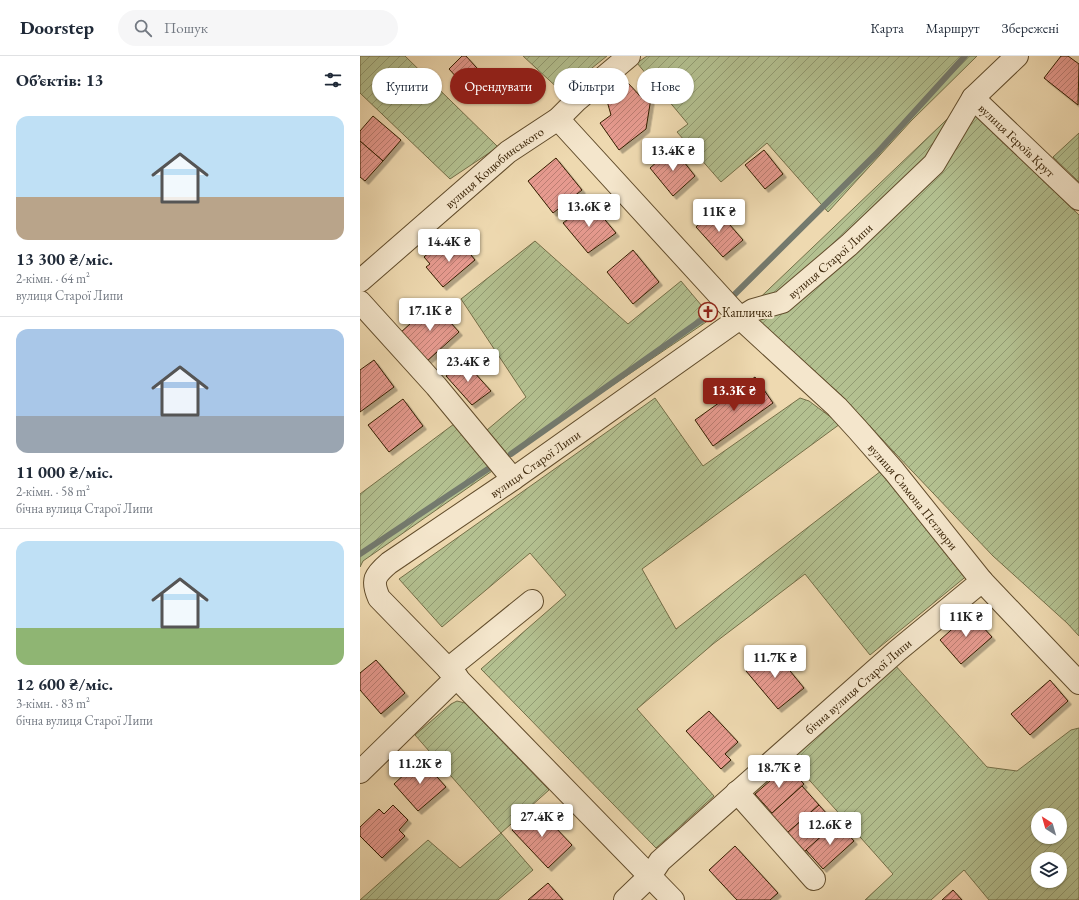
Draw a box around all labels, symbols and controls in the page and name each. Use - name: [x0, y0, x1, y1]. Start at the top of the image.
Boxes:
- search box: [118, 10, 398, 46]
- text: Doorstep: [20, 15, 94, 40]
- icon: search: [132, 17, 154, 39]
- text: Пошук: [164, 18, 208, 37]
- text: Карта: [870, 19, 904, 37]
- text: Маршрут: [926, 19, 980, 37]
- text: Збережені: [1002, 19, 1059, 37]
- chip: Купити: [372, 68, 442, 104]
- chip: Орендувати: [450, 68, 546, 104]
- chip: Фільтри: [554, 68, 629, 104]
- chip: Нове: [637, 68, 694, 104]
- text: Об’єктів: 13: [16, 69, 104, 91]
- icon: filters: [322, 69, 344, 91]
- street label: вулиця Героїв Крут: [975, 100, 1059, 182]
- street label: вулиця Коцюбинського: [441, 123, 547, 212]
- pin: 13.4K ₴: [636, 138, 710, 172]
- icon: home: [144, 142, 216, 214]
- text: 13.4K ₴: [651, 142, 695, 159]
- pin: 13.6K ₴: [552, 194, 626, 228]
- text: 13.6K ₴: [567, 198, 611, 215]
- pin: 11K ₴: [691, 199, 747, 233]
- text: 11K ₴: [702, 203, 736, 220]
- street label: вулиця Старої Липи: [784, 219, 876, 303]
- pin: 14.4K ₴: [412, 229, 486, 263]
- text: 14.4K ₴: [427, 233, 471, 250]
- text: 13 300 ₴/міс.: [16, 248, 113, 270]
- text: 2-кімн. · 64 m²: [16, 270, 90, 287]
- text: вулиця Старої Липи: [16, 287, 123, 304]
- pin: 17.1K ₴: [393, 298, 467, 332]
- church icon: Капличка: [697, 301, 719, 323]
- text: 17.1K ₴: [408, 302, 452, 319]
- place label: Капличка: [722, 304, 773, 321]
- pin: 23.4K ₴: [431, 349, 505, 383]
- text: 23.4K ₴: [446, 353, 490, 370]
- icon: home: [144, 355, 216, 427]
- pin: 13.3K ₴: [697, 378, 771, 412]
- text: 13.3K ₴: [712, 382, 756, 399]
- street label: вулиця Старої Липи: [486, 426, 584, 501]
- street label: вулиця Симона Петлюри: [864, 440, 962, 554]
- text: 11 000 ₴/міс.: [16, 461, 113, 483]
- text: 2-кімн. · 58 m²: [16, 483, 90, 500]
- text: бічна вулиця Старої Липи: [16, 500, 153, 517]
- icon: home: [144, 567, 216, 639]
- pin: 11K ₴: [938, 604, 994, 638]
- text: 11K ₴: [949, 608, 983, 625]
- street label: бічна вулиця Старої Липи: [801, 634, 915, 738]
- pin: 11.7K ₴: [738, 645, 812, 679]
- text: 11.7K ₴: [753, 649, 797, 666]
- text: 12 600 ₴/міс.: [16, 673, 113, 695]
- text: 3-кімн. · 83 m²: [16, 695, 90, 712]
- text: бічна вулиця Старої Липи: [16, 712, 153, 729]
- pin: 11.2K ₴: [383, 751, 457, 785]
- text: 11.2K ₴: [398, 755, 442, 772]
- pin: 18.7K ₴: [742, 755, 816, 789]
- text: 18.7K ₴: [757, 759, 801, 776]
- pin: 27.4K ₴: [505, 804, 579, 838]
- text: 27.4K ₴: [520, 808, 564, 825]
- north arrow: [1031, 808, 1067, 844]
- map controls: [1031, 808, 1067, 888]
- pin: 12.6K ₴: [793, 812, 867, 846]
- text: 12.6K ₴: [808, 816, 852, 833]
- button: layers: [1031, 852, 1067, 888]

